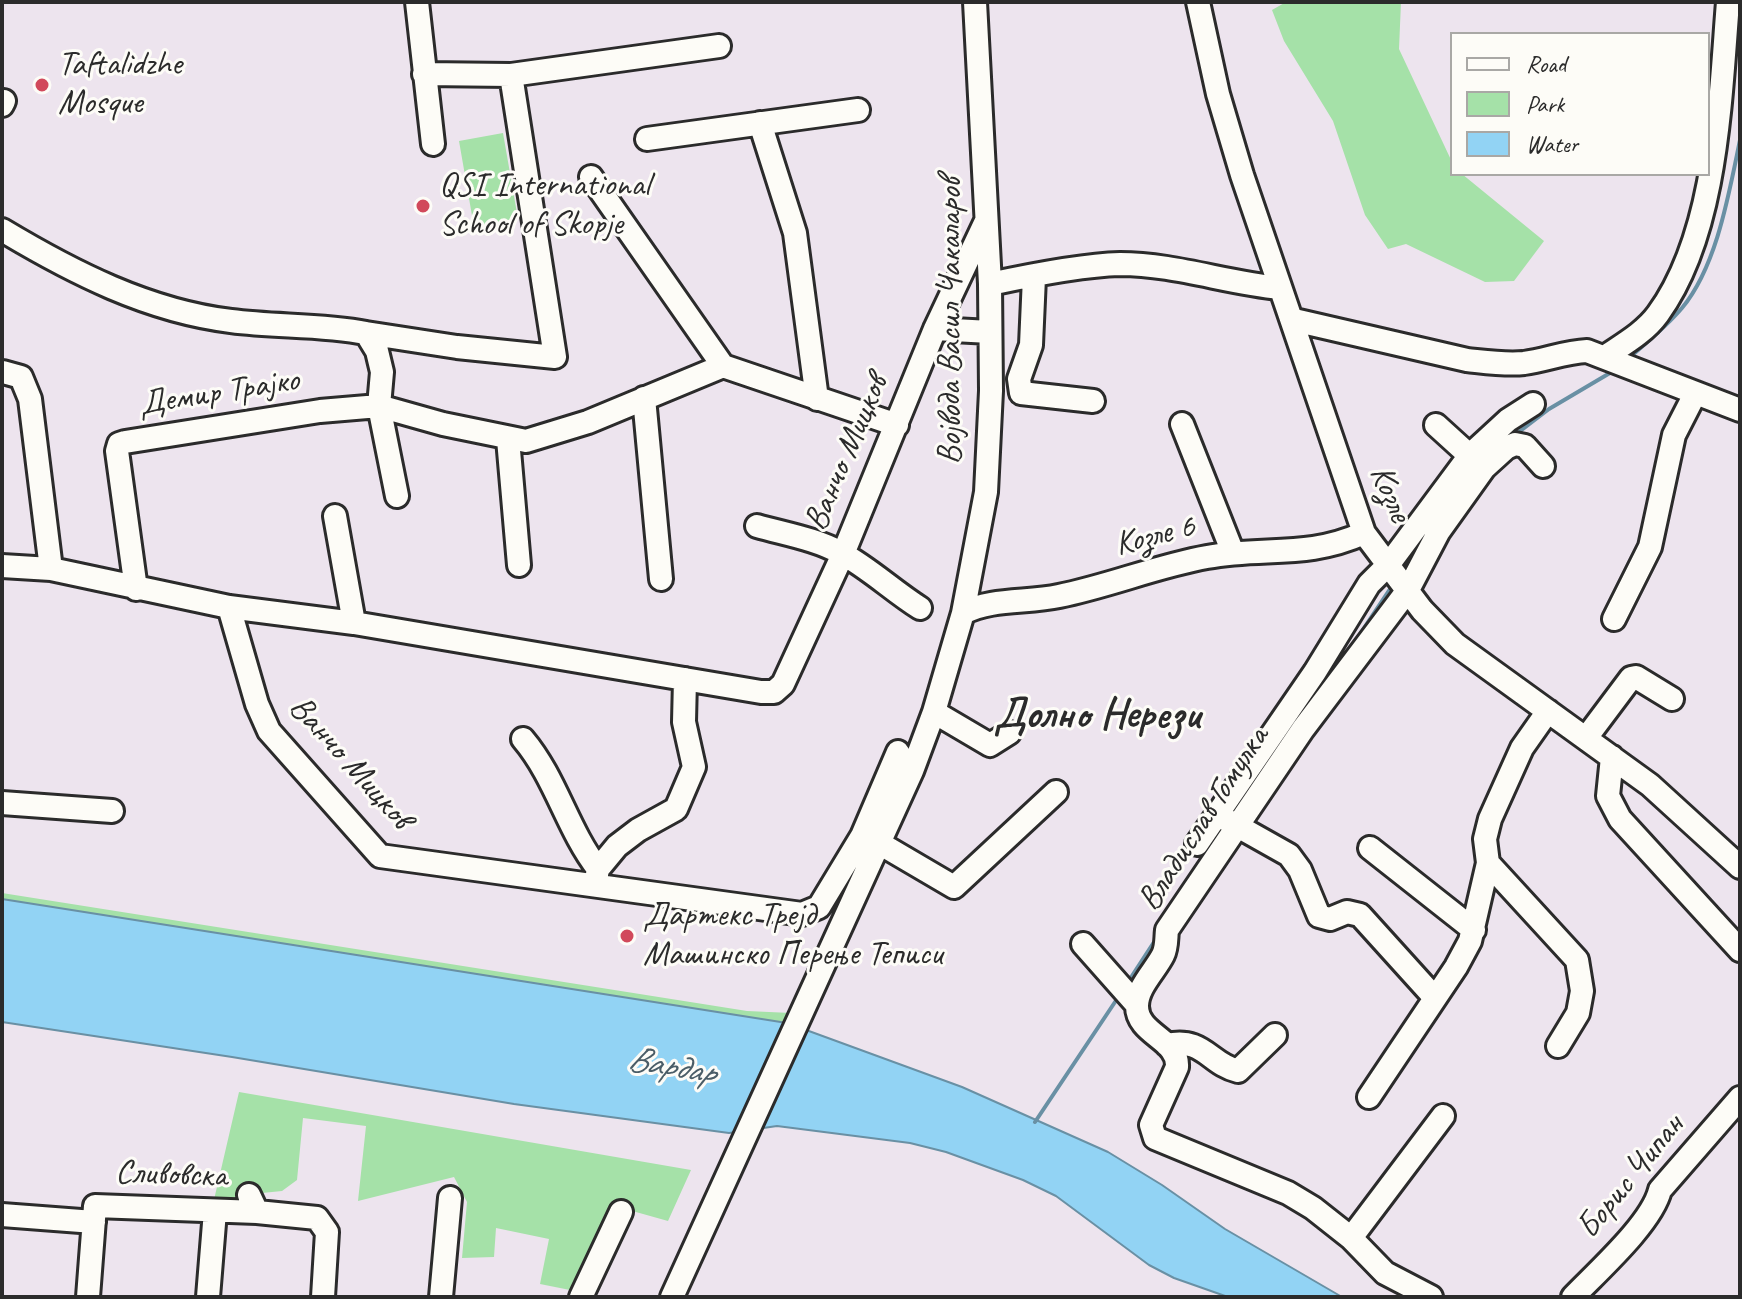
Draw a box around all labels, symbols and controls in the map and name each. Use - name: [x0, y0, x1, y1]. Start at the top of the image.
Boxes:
- legend: [1450, 32, 1710, 176]
- place label: Taftalidzhe Mosque: [58, 45, 182, 124]
- text: Road: [1526, 49, 1566, 79]
- marker: Taftalidzhe Mosque: [33, 76, 51, 94]
- text: Park: [1526, 89, 1564, 119]
- text: Water: [1526, 129, 1578, 159]
- place label: QSI International School of Skopje: [439, 166, 650, 246]
- street label: Војвода Васил Чакаларов: [931, 177, 971, 465]
- marker: QSI International School of Skopje: [414, 197, 432, 215]
- street label: Демир Трајко: [136, 360, 302, 426]
- street label: Ванчо Мицков: [796, 369, 898, 537]
- street label: Козле: [1360, 460, 1420, 528]
- street label: Козле 6: [1111, 506, 1199, 566]
- street label: Ванчо Мицков: [280, 688, 420, 838]
- district label: Долно Нерези: [994, 691, 1200, 741]
- street label: Владислав Гомулка: [1129, 719, 1279, 919]
- place label: Дартекс Трејд Машинско Перење Теписи: [643, 896, 942, 976]
- marker: Дартекс Трејд Машинско Перење Теписи: [618, 927, 636, 945]
- water label: Вардар: [624, 1038, 718, 1096]
- street label: Борис Чипан: [1569, 1107, 1693, 1247]
- street label: Сливовска: [115, 1153, 227, 1197]

